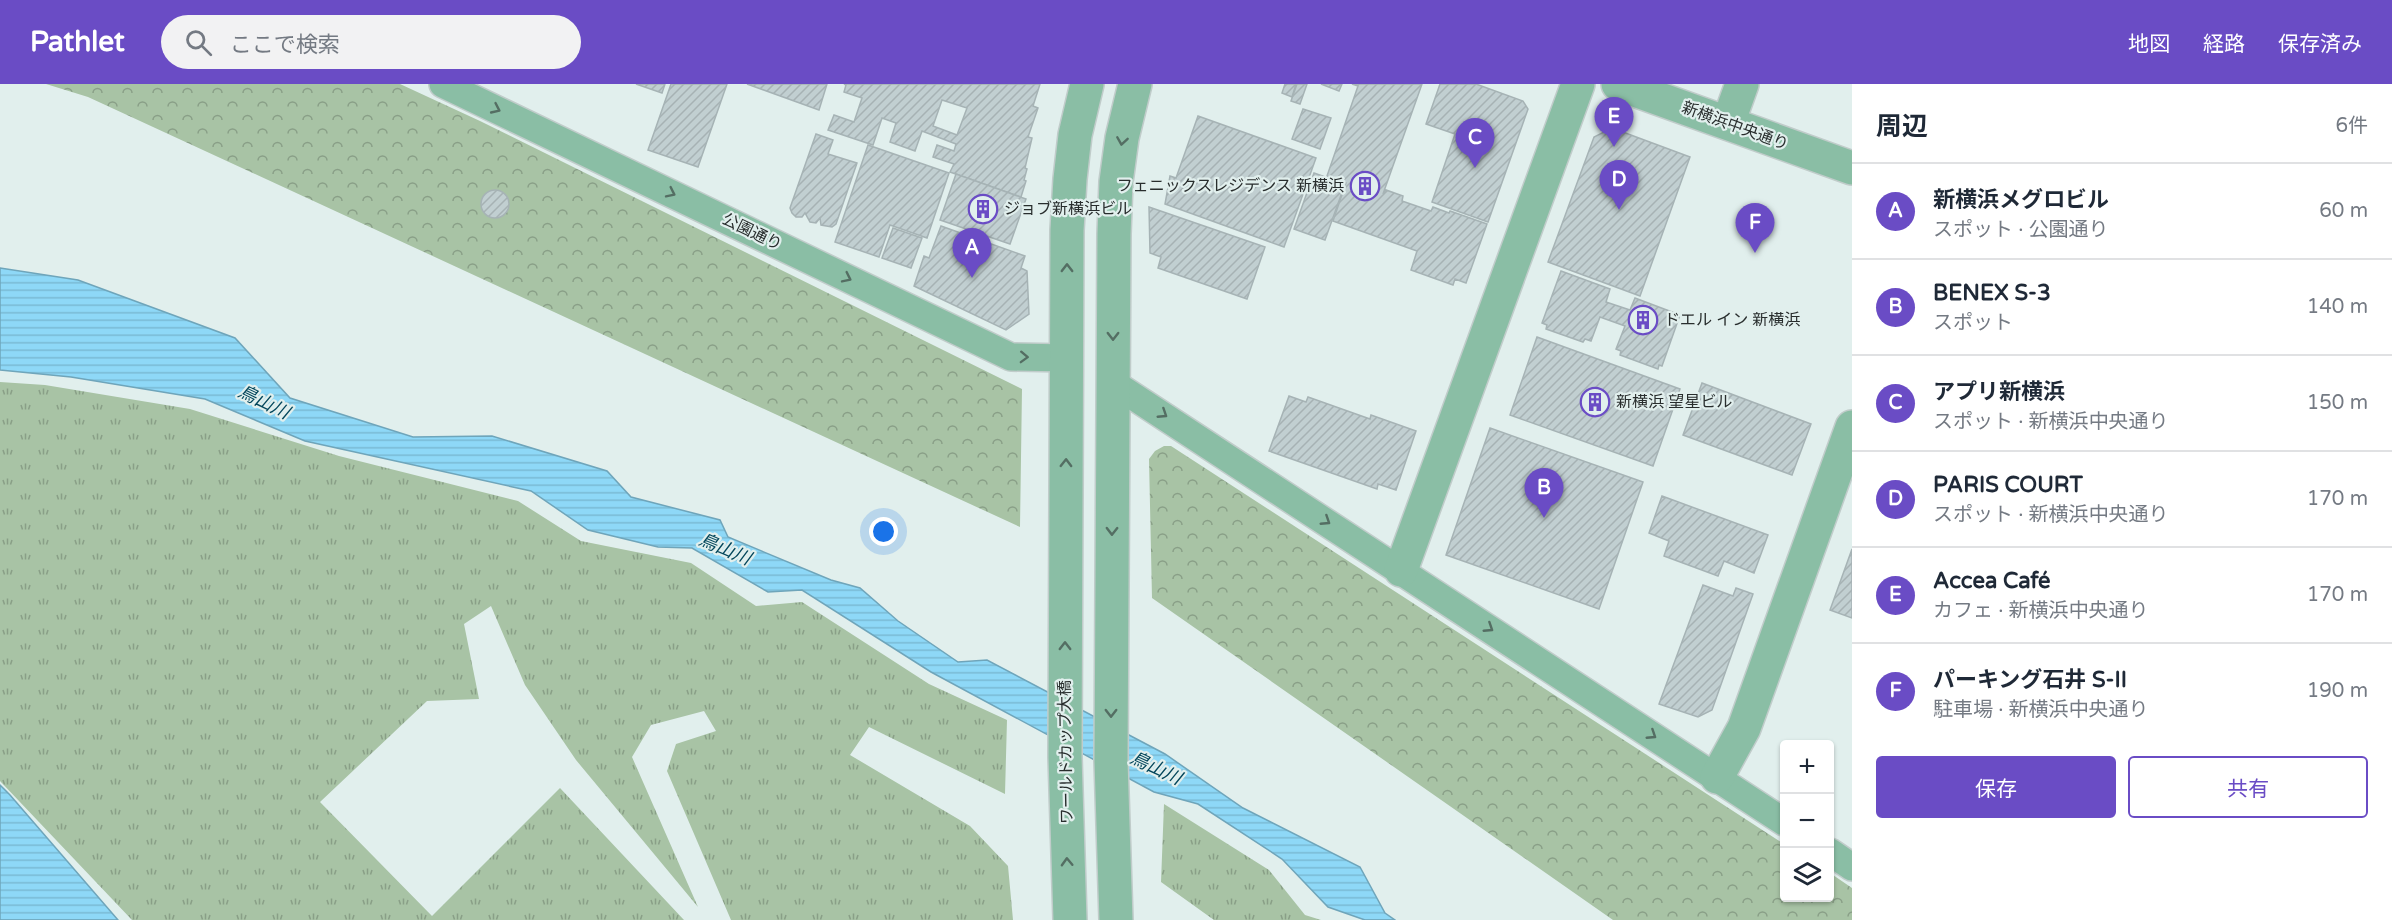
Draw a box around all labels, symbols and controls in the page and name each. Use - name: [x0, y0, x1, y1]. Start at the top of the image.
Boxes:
- search box: [161, 15, 581, 69]
- text: Pathlet: [30, 25, 125, 59]
- icon: search: [182, 26, 215, 59]
- text: ここで検索: [230, 32, 340, 58]
- text: 地図: [2128, 32, 2170, 57]
- text: 経路: [2203, 32, 2245, 57]
- text: 保存済み: [2278, 32, 2362, 57]
- street label: 新横浜中央通り: [1679, 97, 1791, 155]
- pin: E: [1594, 98, 1634, 147]
- one-way arrow: [489, 101, 500, 113]
- text: 周辺: [1876, 111, 1928, 142]
- text: 6件: [2335, 114, 2368, 138]
- pin: C: [1456, 118, 1494, 168]
- one-way arrow: [1116, 136, 1128, 146]
- pin: D: [1600, 160, 1638, 210]
- building icon: フェニックスレジデンス 新横浜: [1349, 170, 1381, 202]
- place label: フェニックスレジデンス 新横浜: [1117, 176, 1344, 196]
- one-way arrow: [665, 186, 676, 197]
- text: 新横浜メグロビル: [1933, 187, 2109, 213]
- building icon: ジョブ新横浜ビル: [967, 193, 999, 225]
- place label: ジョブ新横浜ビル: [1004, 199, 1132, 219]
- text: A: [1888, 199, 1903, 223]
- text: 60 m: [2319, 199, 2368, 223]
- pin: F: [1736, 204, 1774, 253]
- street label: 公園通り: [719, 209, 785, 255]
- text: スポット · 公園通り: [1933, 218, 2109, 242]
- pin: A: [952, 228, 992, 278]
- one-way arrow: [1061, 264, 1073, 273]
- one-way arrow: [841, 270, 852, 282]
- text: BENEX S-3: [1933, 280, 2051, 306]
- text: B: [1889, 295, 1902, 319]
- text: 140 m: [2307, 295, 2368, 319]
- building icon: ドエル イン 新横浜: [1627, 304, 1659, 336]
- place label: ドエル イン 新横浜: [1664, 310, 1800, 330]
- text: スポット: [1933, 311, 2013, 335]
- one-way arrow: [1107, 331, 1119, 340]
- one-way arrow: [1020, 351, 1029, 364]
- text: アプリ新横浜: [1933, 379, 2065, 405]
- water label: 鳥山川: [235, 380, 295, 425]
- building icon: 新横浜 望星ビル: [1579, 386, 1611, 418]
- text: C: [1889, 391, 1902, 415]
- text: 150 m: [2307, 391, 2368, 415]
- place label: 新横浜 望星ビル: [1616, 392, 1732, 412]
- one-way arrow: [1157, 407, 1167, 419]
- text: スポット · 新横浜中央通り: [1933, 410, 2169, 434]
- one-way arrow: [1060, 459, 1072, 468]
- pin: B: [1524, 468, 1564, 518]
- text: PARIS COURT: [1933, 472, 2083, 498]
- text: D: [1888, 487, 1903, 511]
- text: 170 m: [2307, 487, 2368, 511]
- text: スポット · 新横浜中央通り: [1933, 503, 2169, 527]
- one-way arrow: [1320, 514, 1330, 526]
- your location: [869, 517, 898, 546]
- one-way arrow: [1106, 526, 1118, 535]
- water label: 鳥山川: [696, 528, 756, 570]
- text: Accea Café: [1933, 568, 2051, 594]
- text: E: [1889, 583, 1902, 607]
- text: 170 m: [2307, 583, 2368, 607]
- text: カフェ · 新横浜中央通り: [1933, 599, 2149, 623]
- one-way arrow: [1482, 621, 1493, 632]
- one-way arrow: [1059, 641, 1071, 650]
- text: パーキング石井 S-II: [1933, 667, 2127, 693]
- text: F: [1889, 679, 1902, 703]
- text: 190 m: [2307, 679, 2368, 703]
- street label: ワールドカップ大橋: [1055, 680, 1077, 824]
- text: 駐車場 · 新横浜中央通り: [1933, 698, 2149, 722]
- one-way arrow: [1105, 708, 1117, 717]
- one-way arrow: [1645, 728, 1656, 739]
- map controls: [1780, 740, 1834, 902]
- button: +: [1780, 740, 1834, 794]
- water label: 鳥山川: [1127, 747, 1187, 790]
- button: 保存: [1876, 756, 2116, 818]
- button: 共有: [2128, 756, 2368, 818]
- button: −: [1780, 794, 1834, 848]
- button: layers: [1780, 848, 1834, 902]
- one-way arrow: [1061, 857, 1074, 866]

